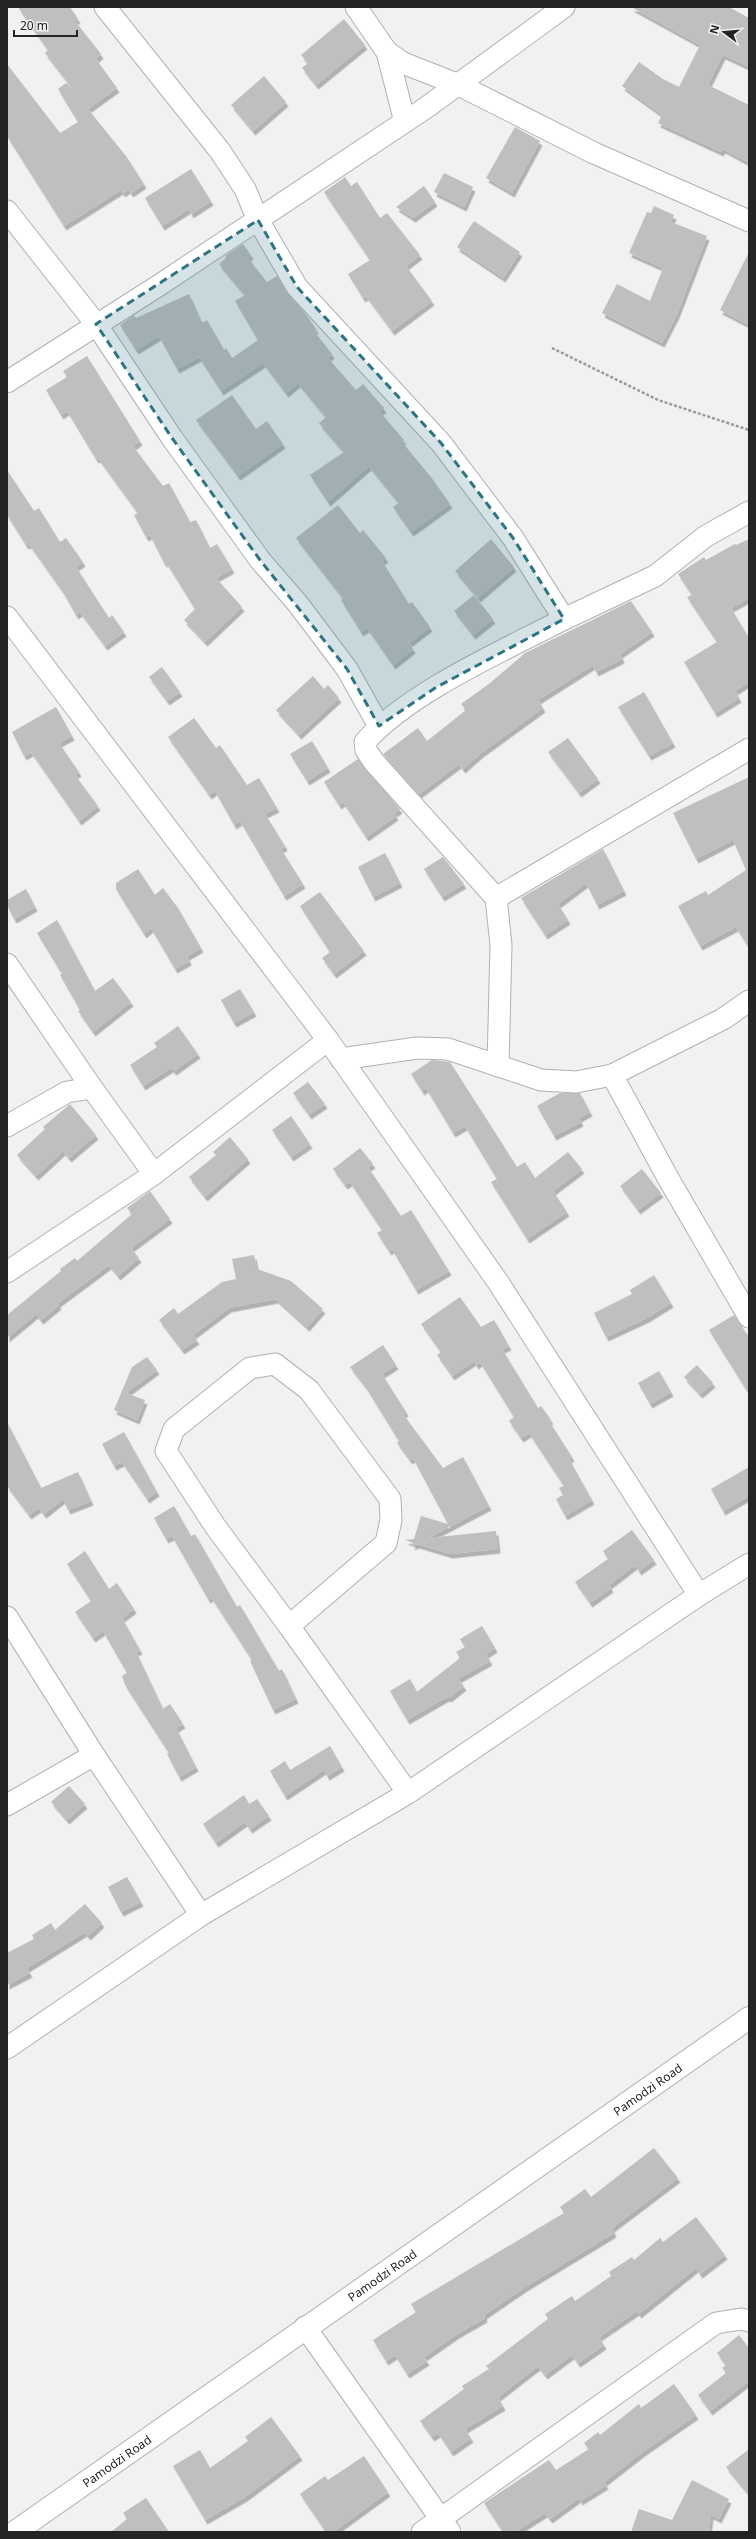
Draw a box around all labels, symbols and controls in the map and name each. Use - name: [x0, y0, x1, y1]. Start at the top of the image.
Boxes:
- scale bar: [14, 12, 77, 38]
- north arrow: [704, 12, 744, 52]
- text: 20 m: [20, 17, 48, 34]
- text: N: [705, 23, 722, 35]
- street label: Pamodzi Road: [609, 2059, 685, 2119]
- street label: Pamodzi Road: [344, 2245, 420, 2305]
- street label: Pamodzi Road: [79, 2431, 154, 2491]

